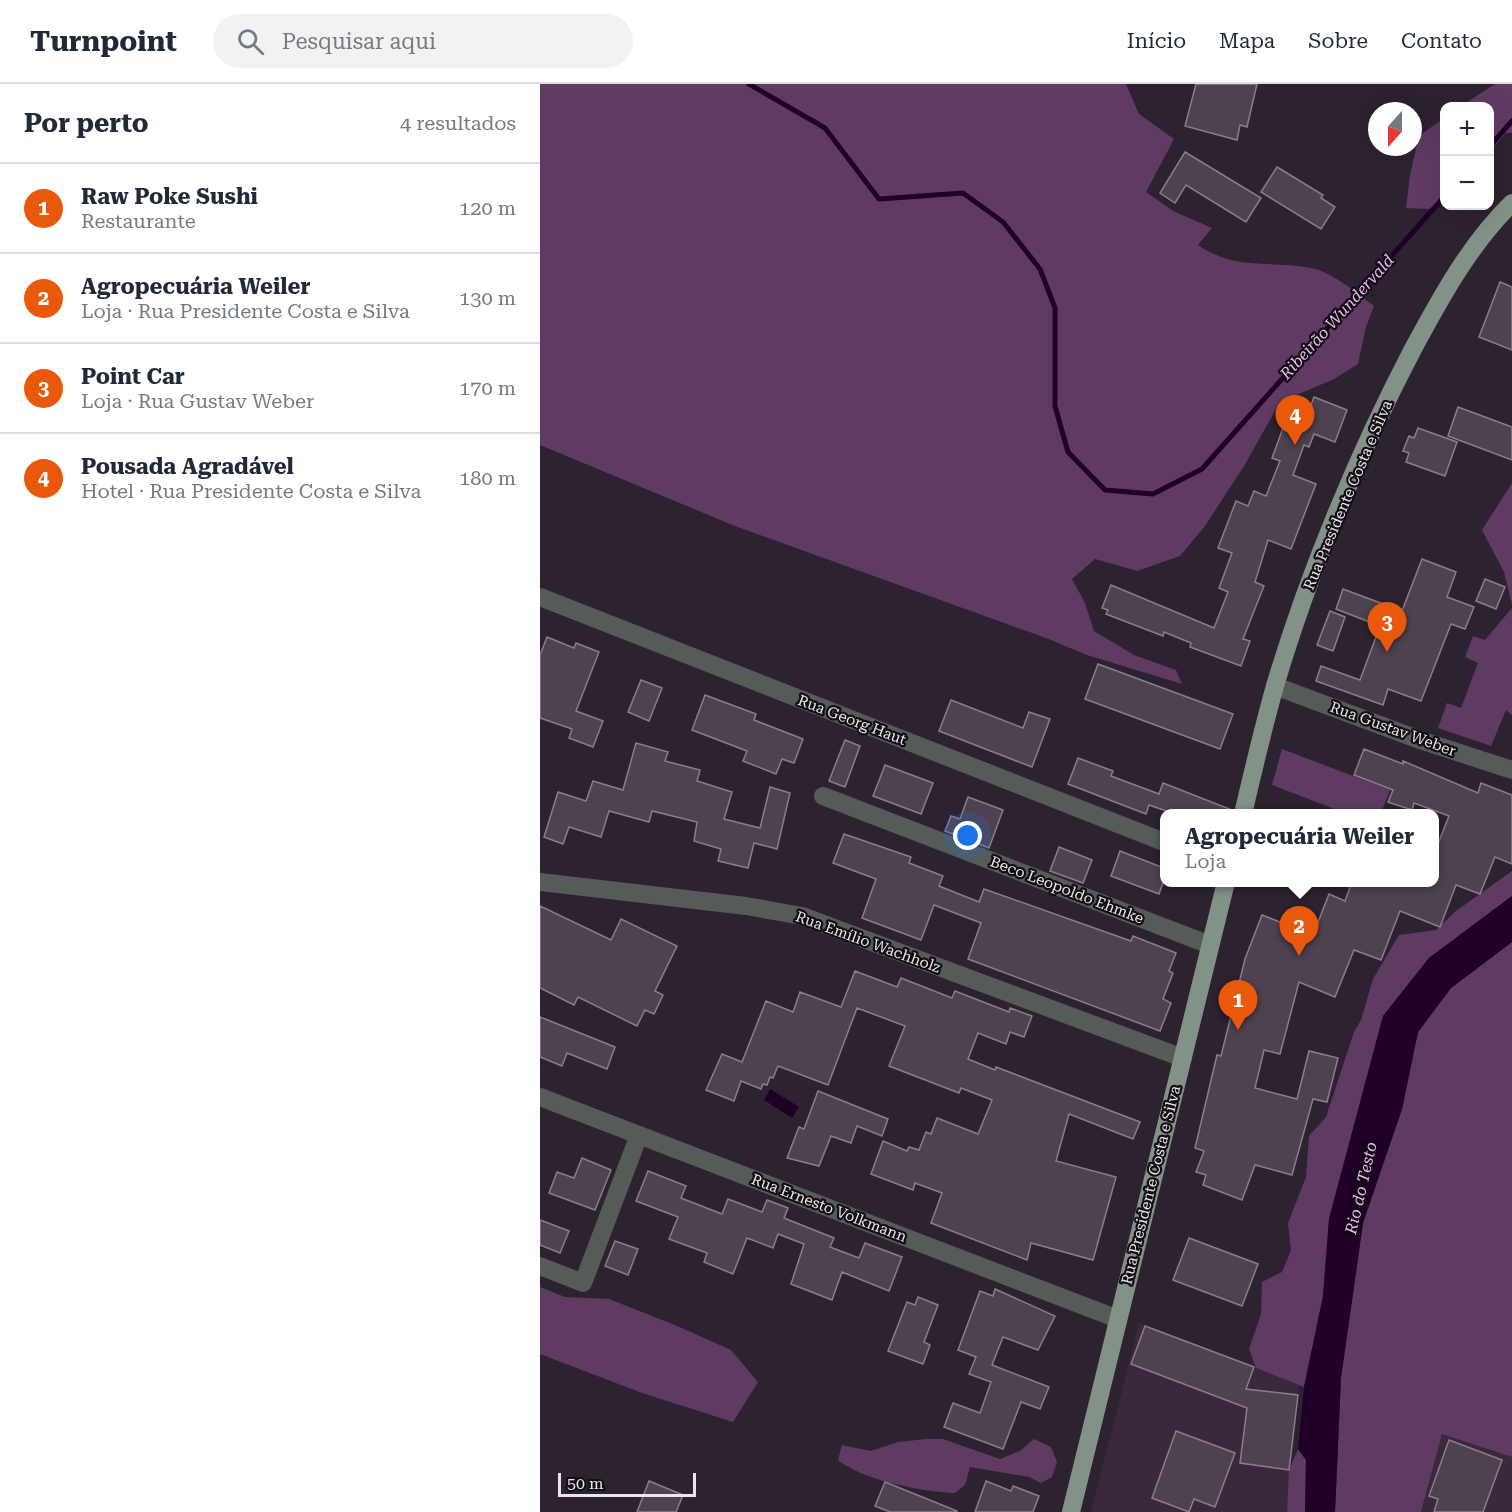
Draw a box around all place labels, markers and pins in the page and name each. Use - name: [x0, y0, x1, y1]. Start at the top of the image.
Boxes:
- pin: 4: [1276, 396, 1314, 445]
- pin: 3: [1368, 602, 1406, 652]
- pin: 2: [1280, 906, 1318, 956]
- pin: 1: [1218, 980, 1258, 1030]

